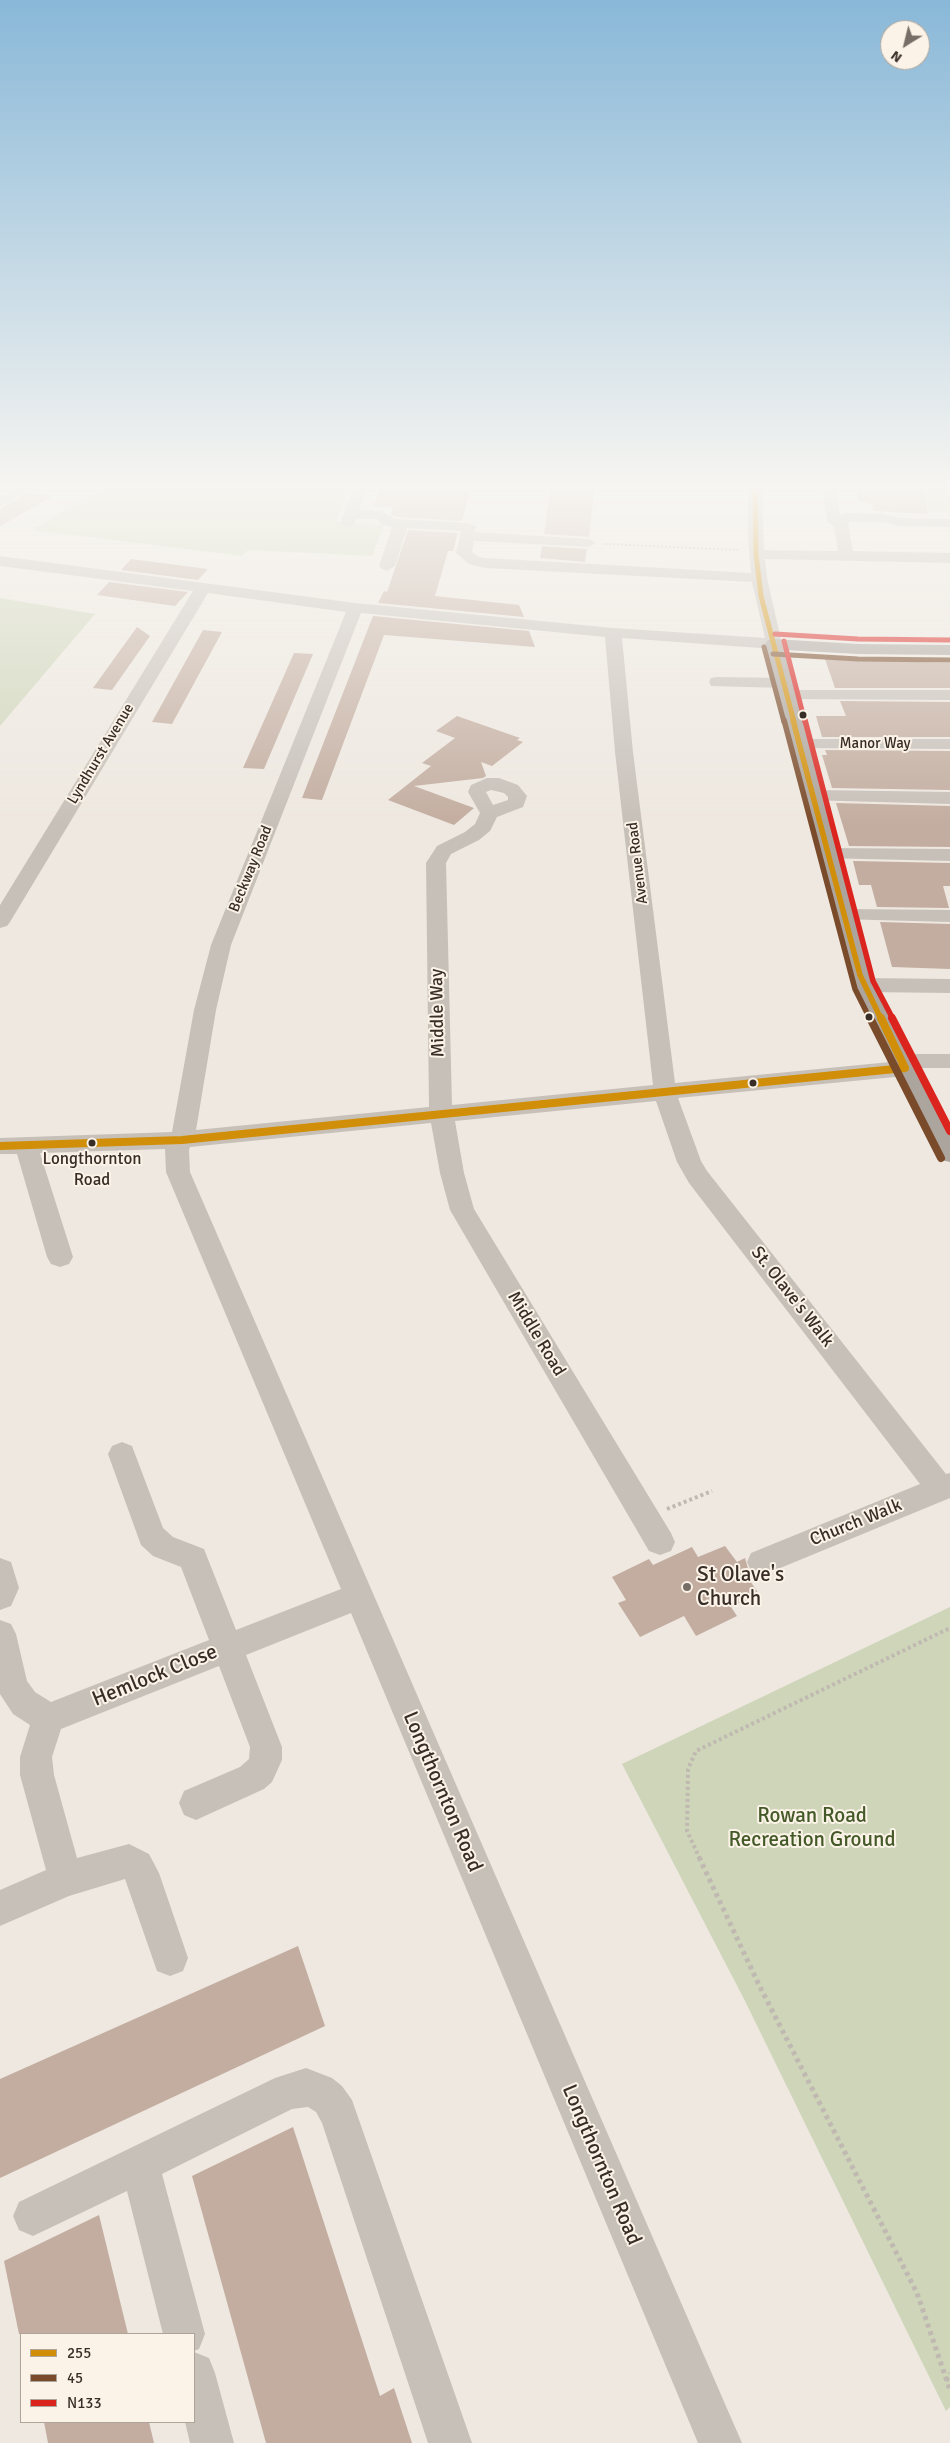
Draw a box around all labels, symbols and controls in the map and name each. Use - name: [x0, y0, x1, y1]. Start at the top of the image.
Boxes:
- north arrow: [880, 20, 930, 70]
- text: N: [888, 47, 905, 66]
- street label: Lyndhurst Avenue: [64, 700, 138, 808]
- unlabelled marker: [798, 710, 808, 720]
- street label: Manor Way: [839, 735, 911, 753]
- street label: Avenue Road: [624, 821, 652, 905]
- street label: Beckway Road: [225, 823, 277, 915]
- street label: Middle Way: [426, 969, 450, 1057]
- unlabelled marker: [864, 1012, 874, 1022]
- unlabelled marker: [748, 1078, 758, 1088]
- marker: Longthornton Road: [87, 1138, 97, 1148]
- place label: Longthornton Road: [42, 1150, 142, 1190]
- street label: St. Olave's Walk: [746, 1242, 838, 1352]
- street label: Middle Road: [502, 1288, 570, 1380]
- street label: Church Walk: [807, 1495, 905, 1551]
- place label: St Olave's Church: [697, 1562, 784, 1612]
- marker: St Olave's Church: [681, 1581, 693, 1593]
- street label: Hemlock Close: [89, 1639, 221, 1713]
- street label: Longthornton Road: [397, 1708, 487, 1876]
- park label: Rowan Road Recreation Ground: [728, 1803, 896, 1853]
- street label: Longthornton Road: [556, 2081, 646, 2249]
- legend: [20, 2333, 195, 2423]
- text: 255: [67, 2344, 91, 2362]
- text: 45: [67, 2369, 83, 2387]
- text: N133: [67, 2394, 102, 2412]

